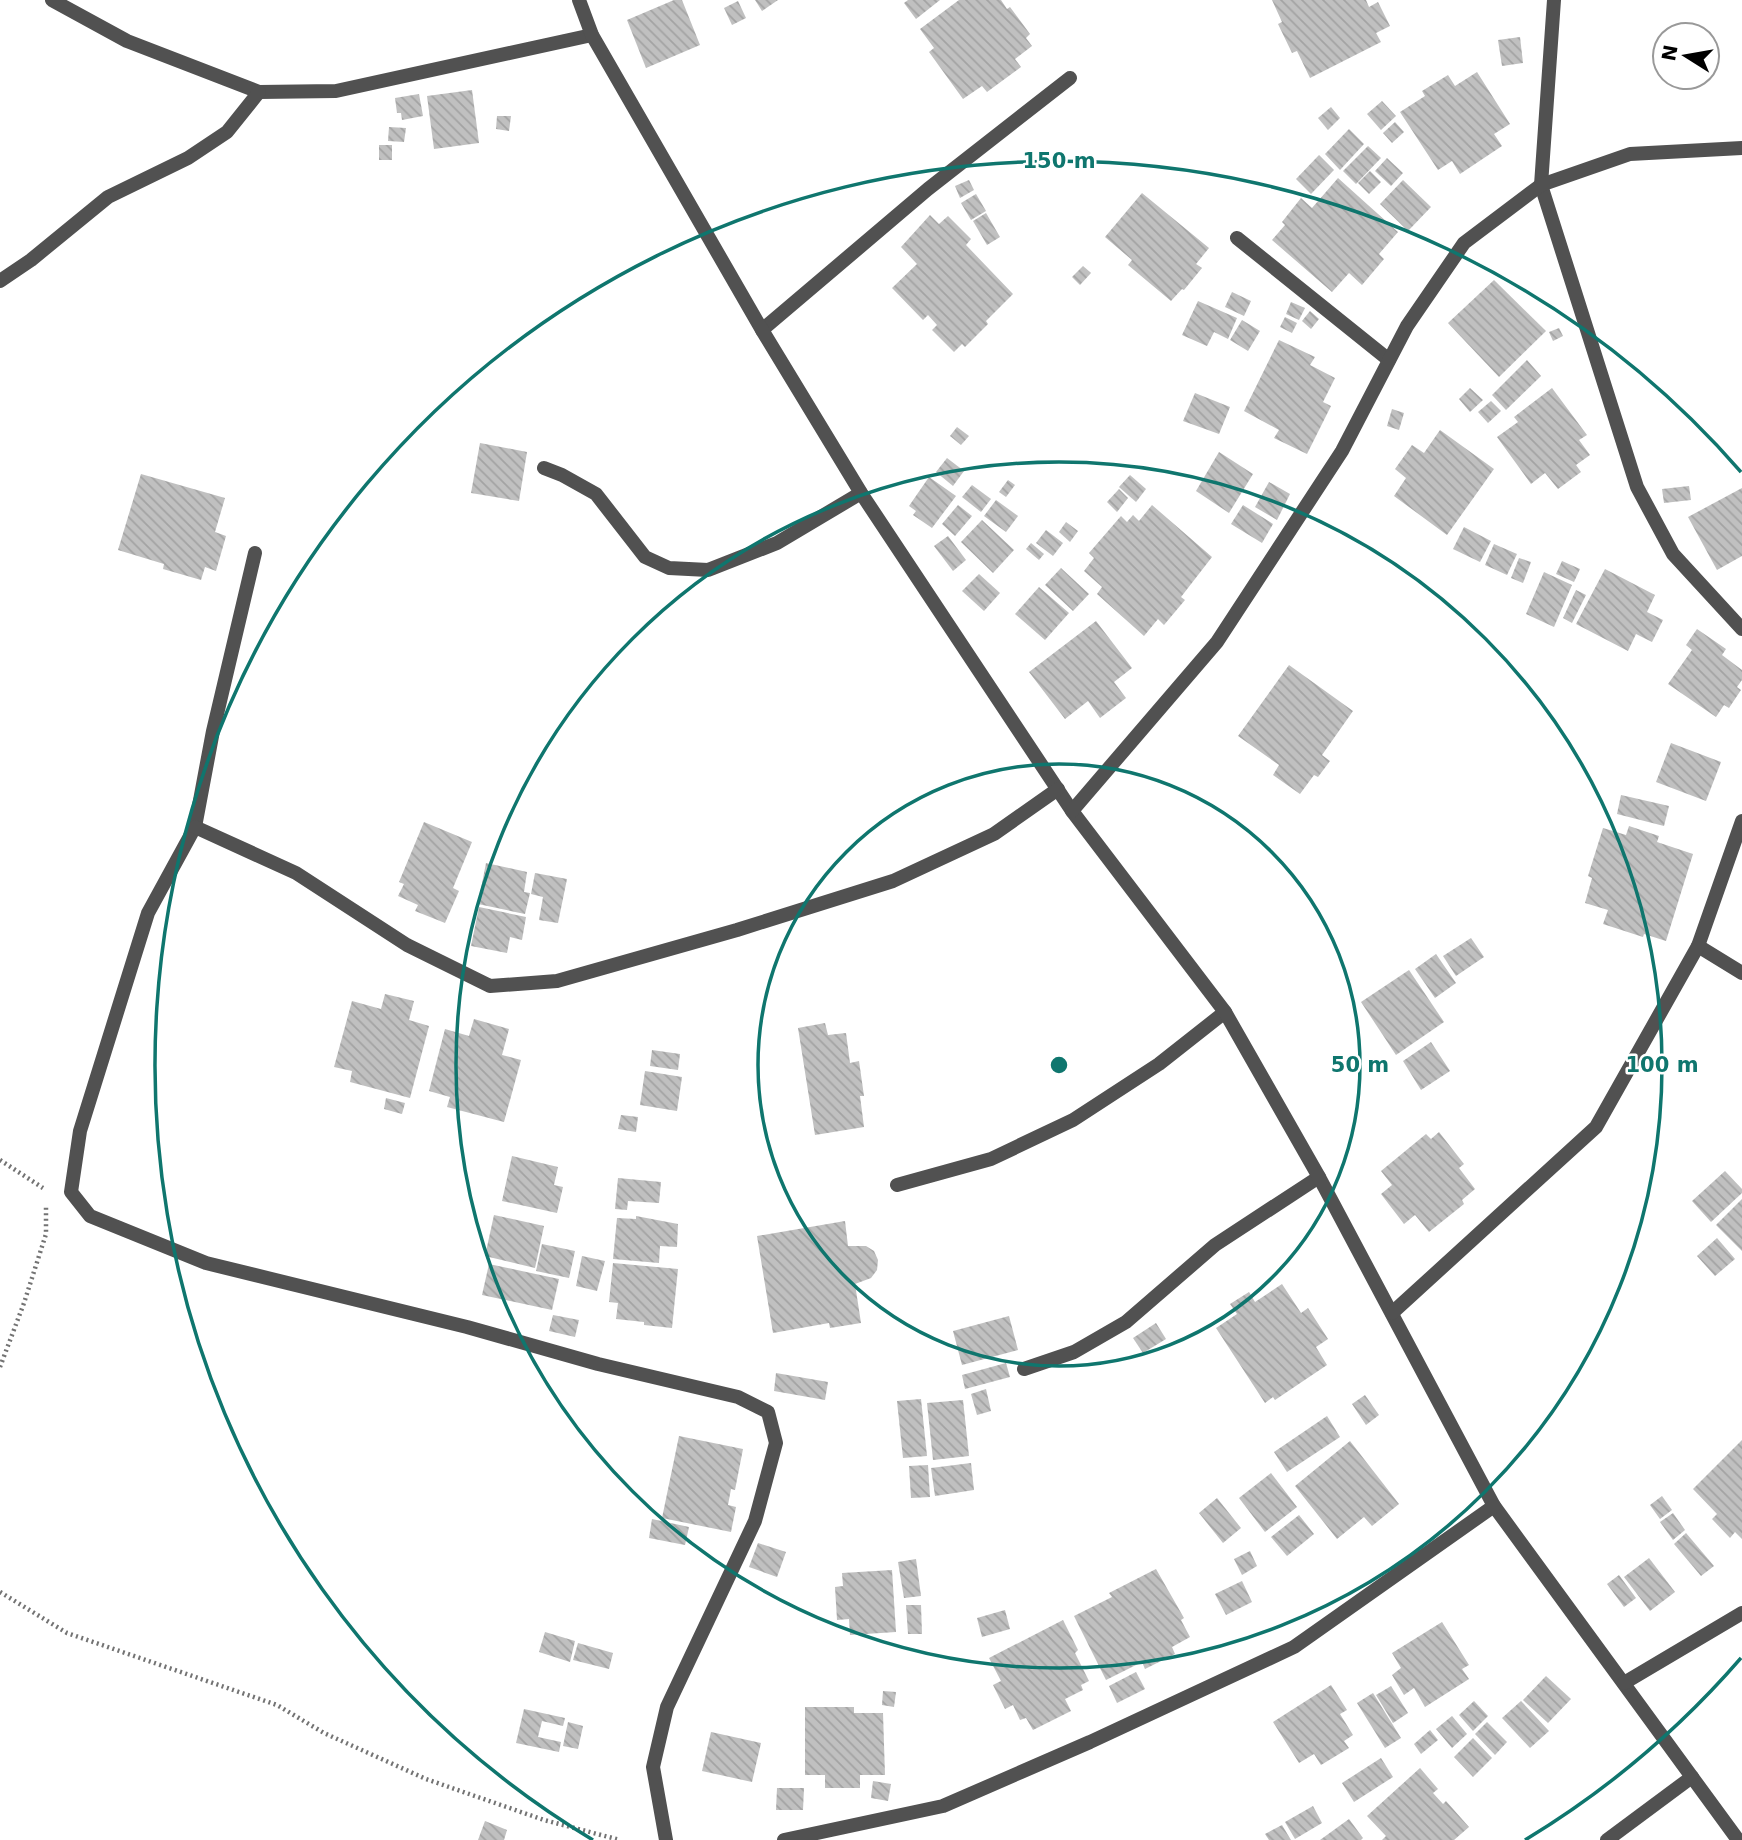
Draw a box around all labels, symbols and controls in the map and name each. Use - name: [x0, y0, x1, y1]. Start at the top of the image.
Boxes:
- north arrow: [1651, 21, 1721, 91]
- text: N: [1657, 43, 1682, 63]
- text: 150 m: [1022, 149, 1096, 173]
- centre of rings: [1047, 1053, 1071, 1077]
- text: 50 m: [1331, 1053, 1389, 1077]
- text: 100 m: [1625, 1053, 1699, 1077]

